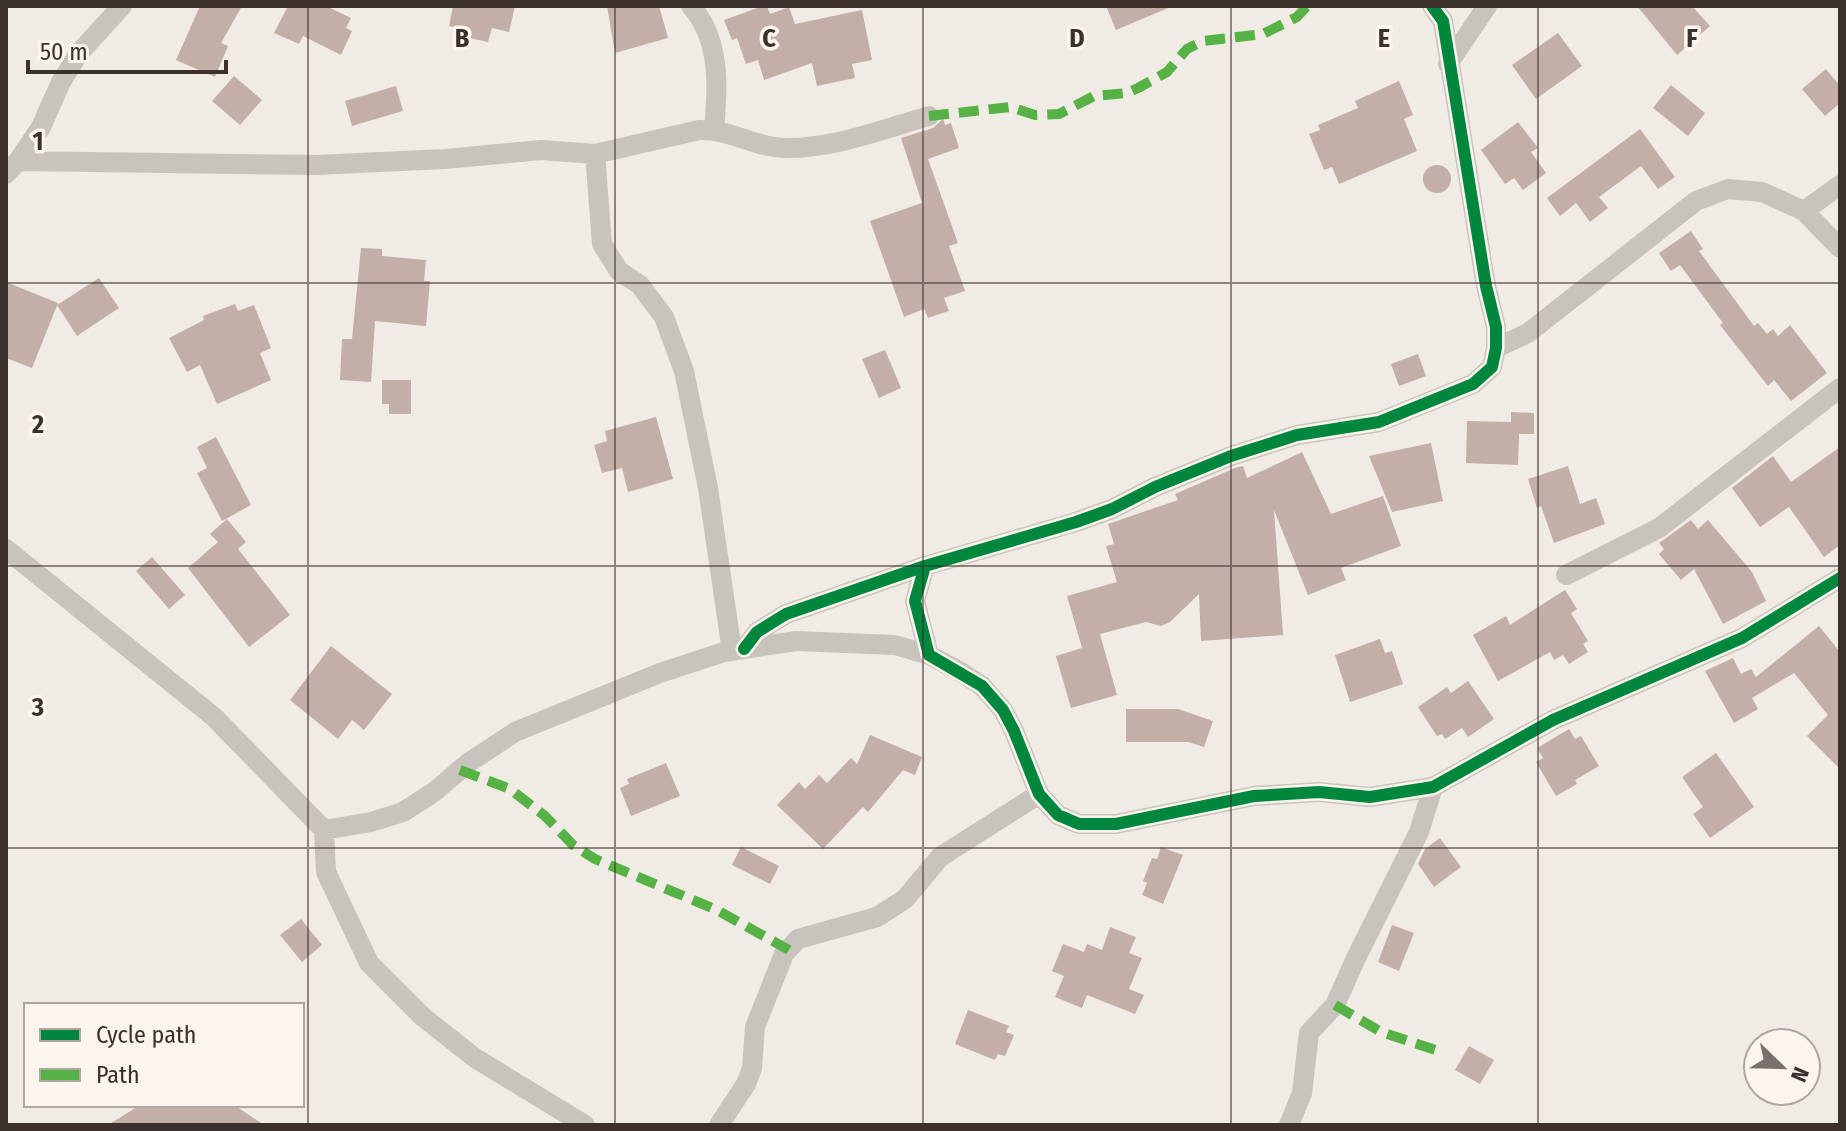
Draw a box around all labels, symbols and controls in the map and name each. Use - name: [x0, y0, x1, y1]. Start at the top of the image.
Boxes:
- text: B: [455, 23, 470, 54]
- text: C: [762, 23, 776, 54]
- text: D: [1069, 23, 1085, 54]
- text: E: [1378, 23, 1390, 54]
- text: F: [1686, 23, 1698, 54]
- scale bar: [28, 24, 226, 74]
- text: 50 m: [40, 38, 88, 66]
- text: 1: [33, 126, 44, 157]
- text: 2: [31, 409, 44, 440]
- text: 3: [31, 692, 44, 723]
- legend: [24, 1003, 304, 1107]
- text: Cycle path: [96, 1021, 196, 1049]
- north arrow: [1742, 1027, 1822, 1107]
- text: Path: [96, 1061, 140, 1089]
- text: N: [1785, 1063, 1815, 1086]

